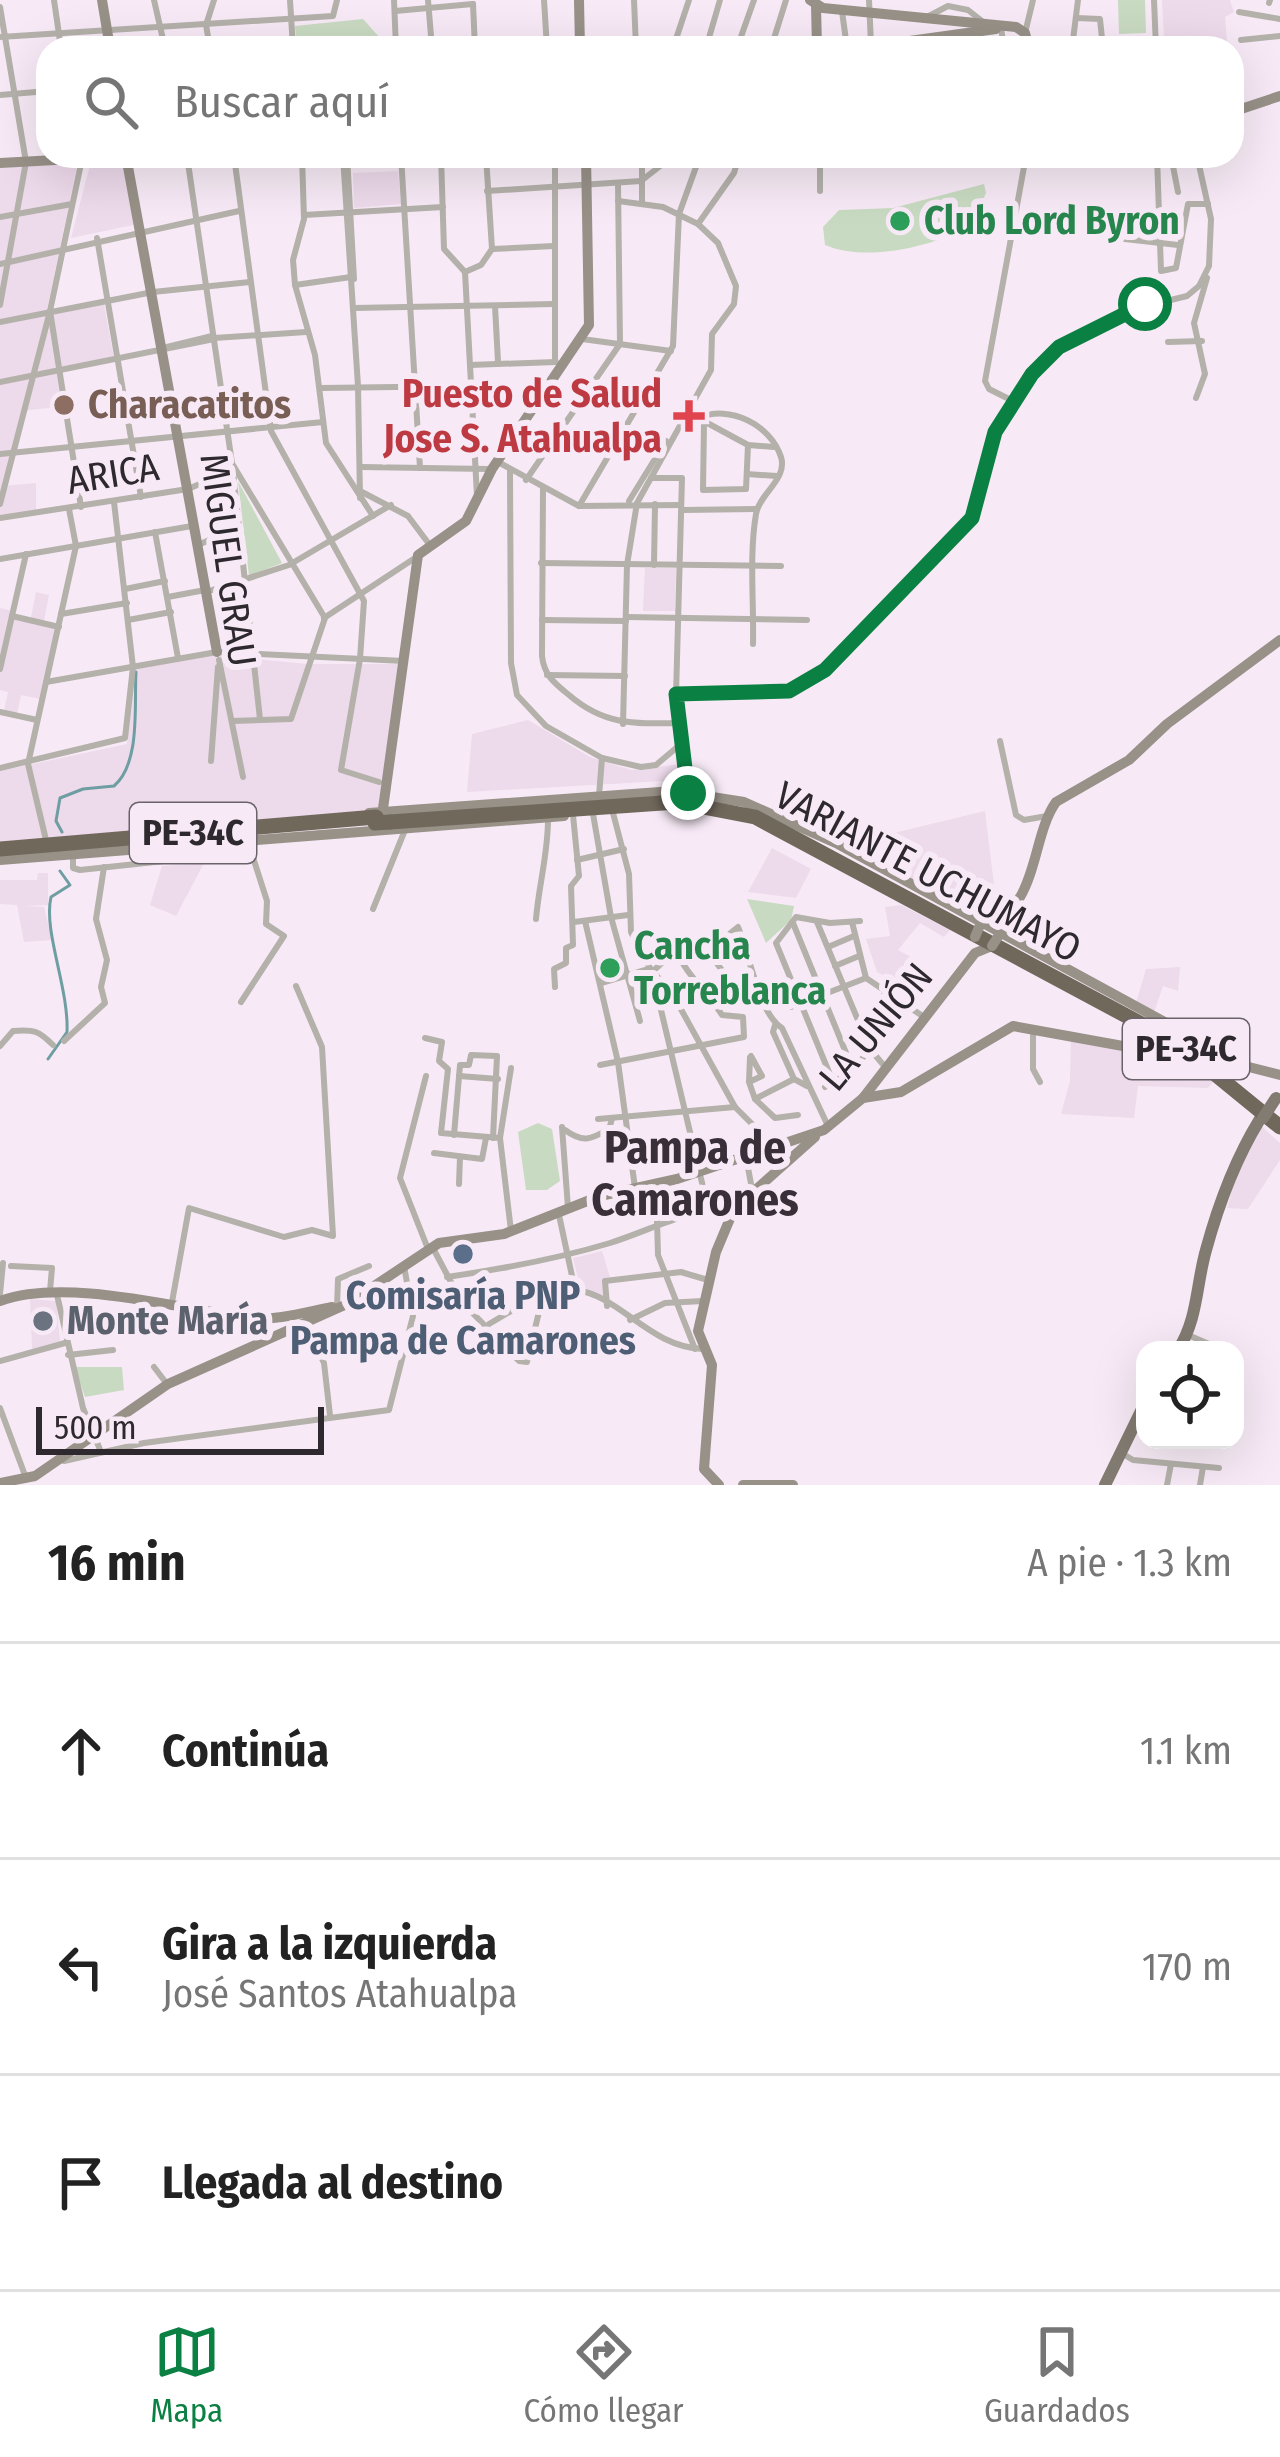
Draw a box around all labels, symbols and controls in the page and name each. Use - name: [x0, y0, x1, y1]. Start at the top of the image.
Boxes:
- search box: [36, 36, 1244, 168]
- icon: search: [78, 69, 144, 135]
- text: Buscar aquí: [174, 75, 390, 129]
- place label: Club Lord Byron: [924, 198, 1180, 244]
- marker: Club Lord Byron: [887, 208, 913, 234]
- route start: [1118, 277, 1172, 331]
- place label: Puesto de Salud Jose S. Atahualpa: [382, 371, 662, 462]
- place label: Characatitos: [88, 382, 291, 428]
- marker: Characatitos: [51, 392, 77, 418]
- marker: Puesto de Salud Jose S. Atahualpa: [673, 400, 705, 432]
- street label: ARICA: [64, 444, 163, 504]
- street label: MIGUEL GRAU: [190, 451, 266, 669]
- route end: [661, 766, 715, 820]
- street label: VARIANTE UCHUMAYO: [767, 772, 1089, 972]
- road number: PE-34C: [130, 803, 256, 863]
- place label: Cancha Torreblanca: [634, 923, 826, 1014]
- street label: LA UNIÓN: [810, 954, 942, 1100]
- marker: Cancha Torreblanca: [597, 955, 623, 981]
- road number: PE-34C: [1123, 1019, 1249, 1079]
- district label: Pampa de Camarones: [591, 1121, 799, 1227]
- marker: Comisaría PNP Pampa de Camarones: [450, 1241, 476, 1267]
- place label: Comisaría PNP Pampa de Camarones: [290, 1273, 636, 1364]
- place label: Monte María: [67, 1298, 268, 1344]
- marker: Monte María: [30, 1308, 56, 1334]
- map controls: [1136, 1341, 1244, 1449]
- button: locate: [1136, 1341, 1244, 1449]
- scale bar: [36, 1401, 324, 1454]
- text: 500 m: [54, 1408, 137, 1448]
- text: 16 min: [48, 1532, 186, 1594]
- text: A pie · 1.3 km: [1027, 1540, 1232, 1586]
- icon: ahead: [48, 1718, 114, 1784]
- text: Continúa: [162, 1724, 329, 1778]
- text: 1.1 km: [1140, 1728, 1232, 1774]
- text: Gira a la izquierda: [162, 1917, 497, 1971]
- icon: left: [48, 1934, 114, 2000]
- text: 170 m: [1142, 1944, 1232, 1990]
- text: José Santos Atahualpa: [162, 1971, 517, 2017]
- icon: arrive: [48, 2150, 114, 2216]
- text: Llegada al destino: [162, 2156, 503, 2210]
- tab: Mapa: [150, 2319, 223, 2431]
- tab: Cómo llegar: [524, 2319, 684, 2431]
- tab: Guardados: [984, 2319, 1130, 2431]

